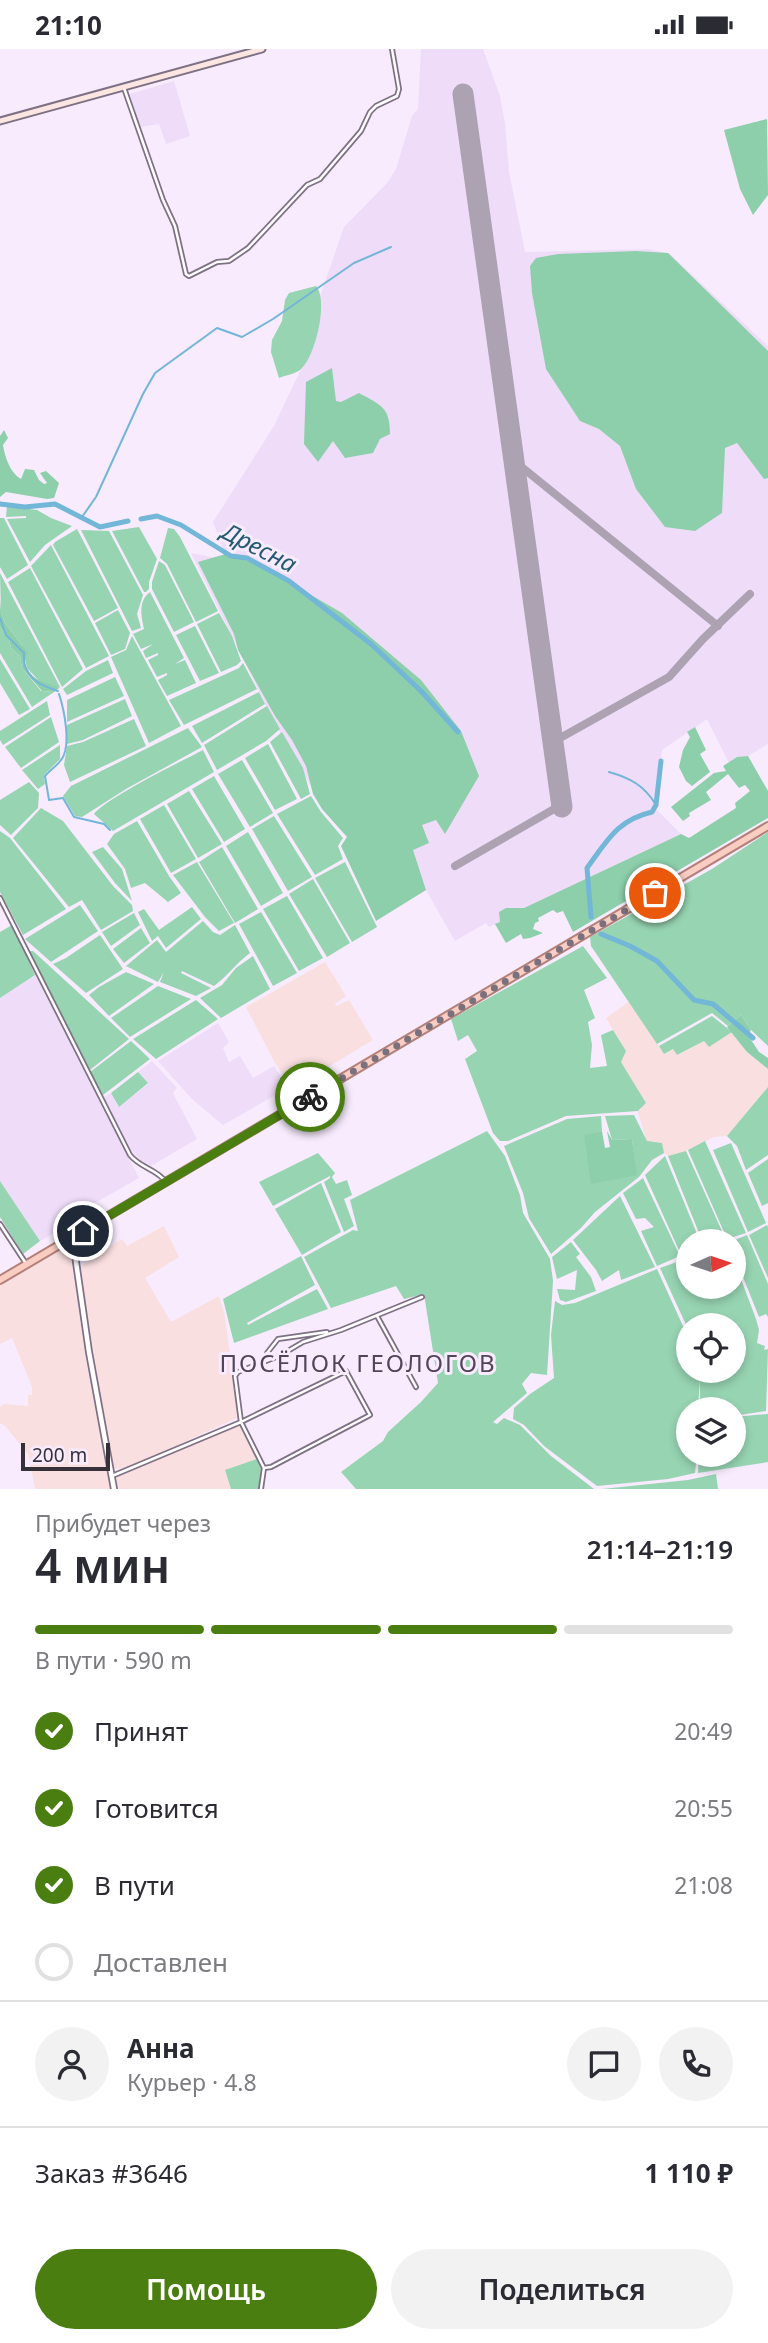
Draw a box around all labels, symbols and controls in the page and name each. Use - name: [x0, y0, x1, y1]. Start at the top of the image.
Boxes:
- text: 21:10: [35, 7, 102, 43]
- water label: Дресна: [214, 512, 303, 580]
- pin: [625, 863, 685, 923]
- icon: bag: [636, 874, 674, 912]
- courier: [275, 1062, 345, 1132]
- icon: bike: [291, 1078, 329, 1116]
- pin: [53, 1201, 113, 1261]
- icon: home: [64, 1212, 102, 1250]
- north arrow: [676, 1229, 746, 1299]
- map controls: [676, 1229, 746, 1467]
- button: locate: [676, 1313, 746, 1383]
- district label: ПОСЁЛОК ГЕОЛОГОВ: [219, 1346, 497, 1379]
- button: layers: [676, 1397, 746, 1467]
- scale bar: [21, 1440, 110, 1472]
- text: 200 m: [32, 1442, 87, 1468]
- text: Прибудет через: [35, 1507, 211, 1539]
- text: 21:14–21:19: [587, 1531, 733, 1567]
- text: 4 мин: [35, 1534, 170, 1596]
- text: В пути · 590 m: [35, 1644, 192, 1676]
- icon: check: [35, 1712, 73, 1750]
- text: Принят: [94, 1713, 188, 1749]
- text: 20:49: [674, 1715, 733, 1747]
- icon: check: [35, 1789, 73, 1827]
- text: Готовится: [94, 1790, 219, 1826]
- text: 20:55: [674, 1792, 733, 1824]
- icon: check: [35, 1866, 73, 1904]
- text: В пути: [94, 1867, 175, 1903]
- text: 21:08: [674, 1869, 733, 1901]
- text: Доставлен: [94, 1944, 228, 1980]
- button: person: [35, 2027, 109, 2101]
- button: chat: [567, 2027, 641, 2101]
- button: phone: [659, 2027, 733, 2101]
- text: Анна: [127, 2030, 195, 2066]
- text: Курьер · 4.8: [127, 2066, 257, 2098]
- text: Заказ #3646: [35, 2155, 188, 2191]
- text: 1 110 ₽: [644, 2155, 733, 2191]
- button: Помощь: [35, 2249, 377, 2329]
- button: Поделиться: [391, 2249, 733, 2329]

